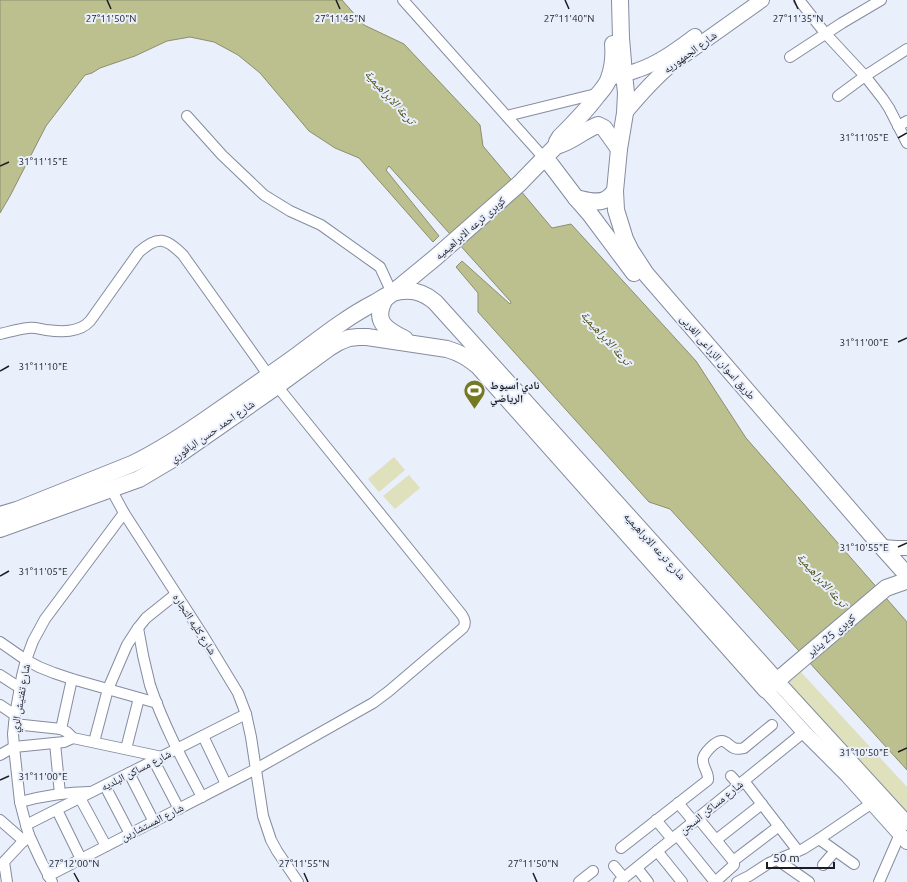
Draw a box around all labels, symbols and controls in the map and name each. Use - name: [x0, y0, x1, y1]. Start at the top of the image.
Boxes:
- text: 27°11'50"N: [86, 13, 136, 24]
- text: 27°11'45"N: [315, 13, 365, 24]
- text: 27°11'40"N: [544, 13, 594, 24]
- text: 27°11'35"N: [773, 13, 823, 24]
- street label: شارع الجمهوريه: [661, 29, 719, 76]
- water label: ترعة الابراهيمية: [362, 67, 420, 129]
- text: 31°11'05"E: [839, 132, 889, 143]
- text: 31°11'15"E: [18, 156, 68, 167]
- street label: كوبرى ترعه الابراهيميه: [432, 194, 509, 263]
- water label: ترعة الابراهيمية: [578, 308, 636, 370]
- street label: طريق اسوان الزراعى الغربى: [677, 312, 758, 402]
- text: 31°11'00"E: [839, 337, 889, 348]
- text: 31°11'10"E: [18, 361, 68, 372]
- sports icon: نادي أسيوط الرياضي: [462, 378, 488, 411]
- place label: نادي أسيوط الرياضي: [490, 378, 539, 407]
- street label: شارع احمد حسن الباقوري: [167, 397, 258, 467]
- street label: شارع ترعه الابراهيميه: [621, 510, 688, 583]
- text: 31°10'55"E: [839, 542, 889, 553]
- water label: ترعة الابراهيمية: [794, 550, 852, 612]
- text: 31°11'05"E: [18, 566, 68, 577]
- street label: شارع كليه التجاره: [170, 591, 219, 657]
- street label: كوبرى 25 يناير: [804, 611, 859, 660]
- street label: شارع تفتيش الري: [8, 663, 35, 734]
- street label: شارع مساكن البلديه: [99, 747, 173, 794]
- text: 31°10'50"E: [839, 747, 889, 758]
- text: 31°11'00"E: [18, 771, 68, 782]
- street label: شارع مساكن السجن: [677, 778, 746, 837]
- street label: شارع المستشارين: [119, 801, 186, 844]
- scale bar: [767, 844, 834, 870]
- text: 50 m: [773, 851, 800, 864]
- text: 27°12'00"N: [49, 858, 99, 869]
- text: 27°11'55"N: [279, 858, 329, 869]
- text: 27°11'50"N: [508, 858, 558, 869]

